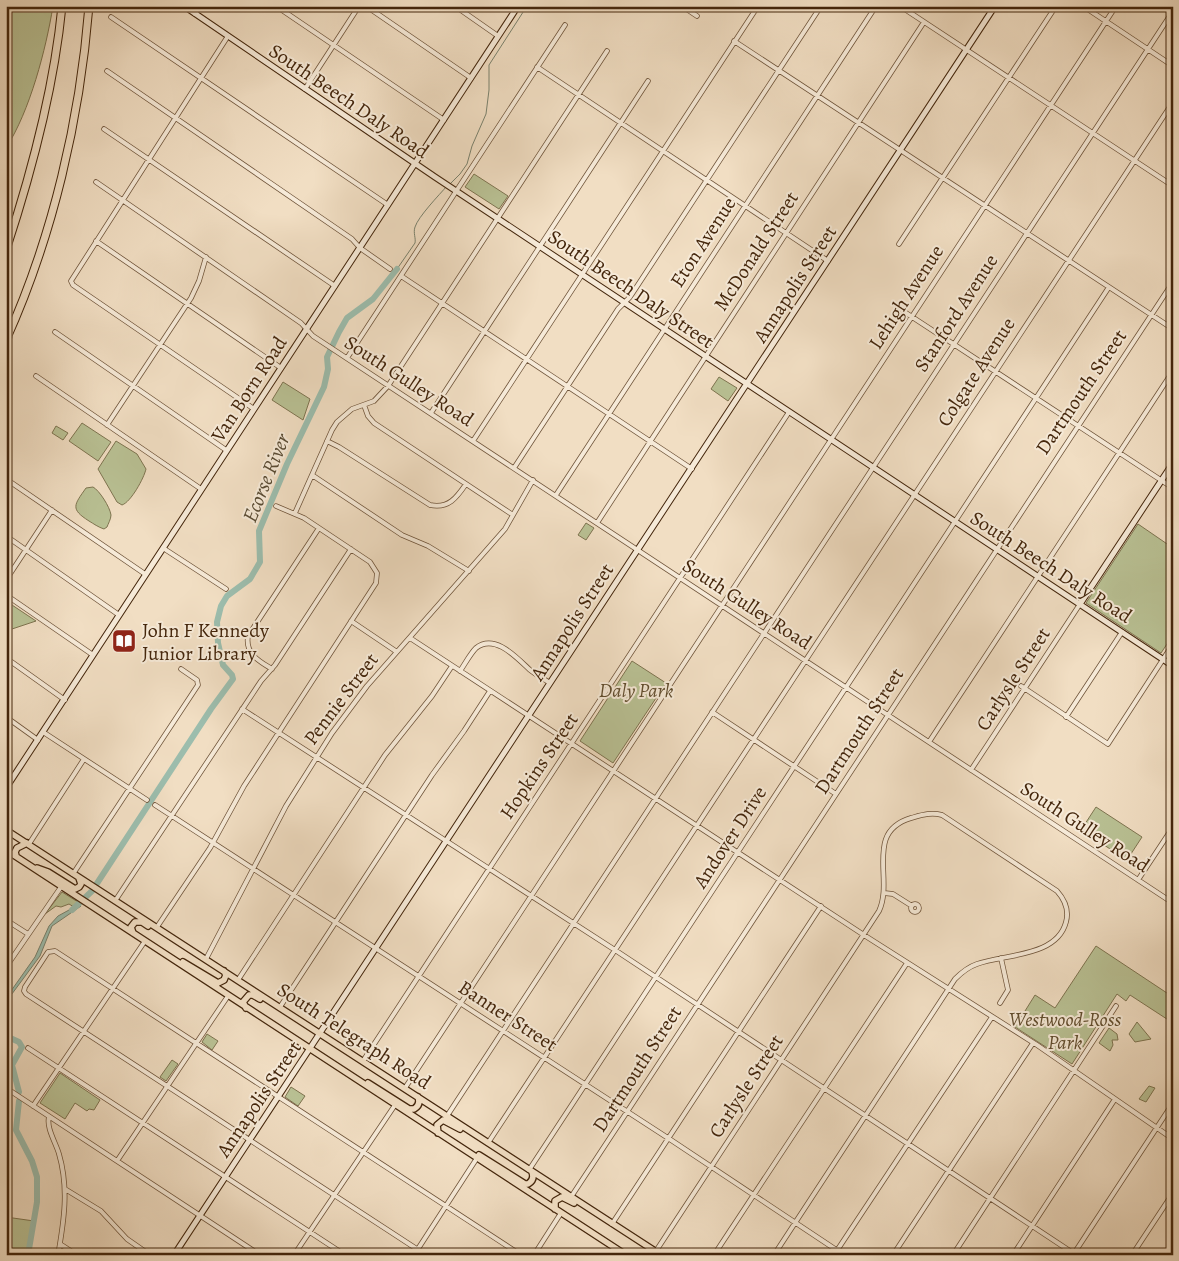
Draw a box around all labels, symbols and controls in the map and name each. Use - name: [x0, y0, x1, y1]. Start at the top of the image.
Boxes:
- street label: South Beech Daly Road: [264, 37, 435, 165]
- street label: McDonald Street: [707, 186, 805, 316]
- street label: Eton Avenue: [664, 191, 742, 292]
- street label: Annapolis Street: [746, 220, 843, 349]
- street label: South Beech Daly Street: [542, 223, 720, 355]
- street label: Lehigh Avenue: [862, 239, 950, 355]
- street label: Stanford Avenue: [908, 249, 1004, 377]
- street label: Colgate Avenue: [931, 312, 1021, 432]
- street label: Dartmouth Street: [1029, 324, 1133, 460]
- street label: South Gulley Road: [339, 329, 479, 433]
- street label: Van Born Road: [204, 331, 293, 448]
- water label: Ecorse River: [236, 429, 297, 526]
- street label: South Beech Daly Road: [965, 505, 1137, 630]
- street label: South Gulley Road: [677, 552, 817, 656]
- street label: Annapolis Street: [523, 558, 620, 687]
- place label: John F Kennedy Junior Library: [142, 617, 270, 667]
- street label: Carlysle Street: [969, 622, 1057, 736]
- library icon: John F Kennedy Junior Library: [111, 628, 137, 654]
- street label: Pennie Street: [297, 647, 385, 751]
- street label: Dartmouth Street: [808, 662, 910, 799]
- park label: Daly Park: [599, 677, 673, 704]
- street label: Hopkins Street: [493, 707, 585, 825]
- street label: South Gulley Road: [1015, 775, 1155, 879]
- street label: Andover Drive: [686, 781, 773, 894]
- street label: Banner Street: [453, 974, 563, 1058]
- street label: South Telegraph Road: [272, 976, 436, 1096]
- street label: Dartmouth Street: [586, 1000, 688, 1137]
- park label: Westwood-Ross Park: [1009, 1006, 1121, 1056]
- street label: Carlysle Street: [702, 1029, 790, 1143]
- street label: Annapolis Street: [210, 1035, 308, 1163]

